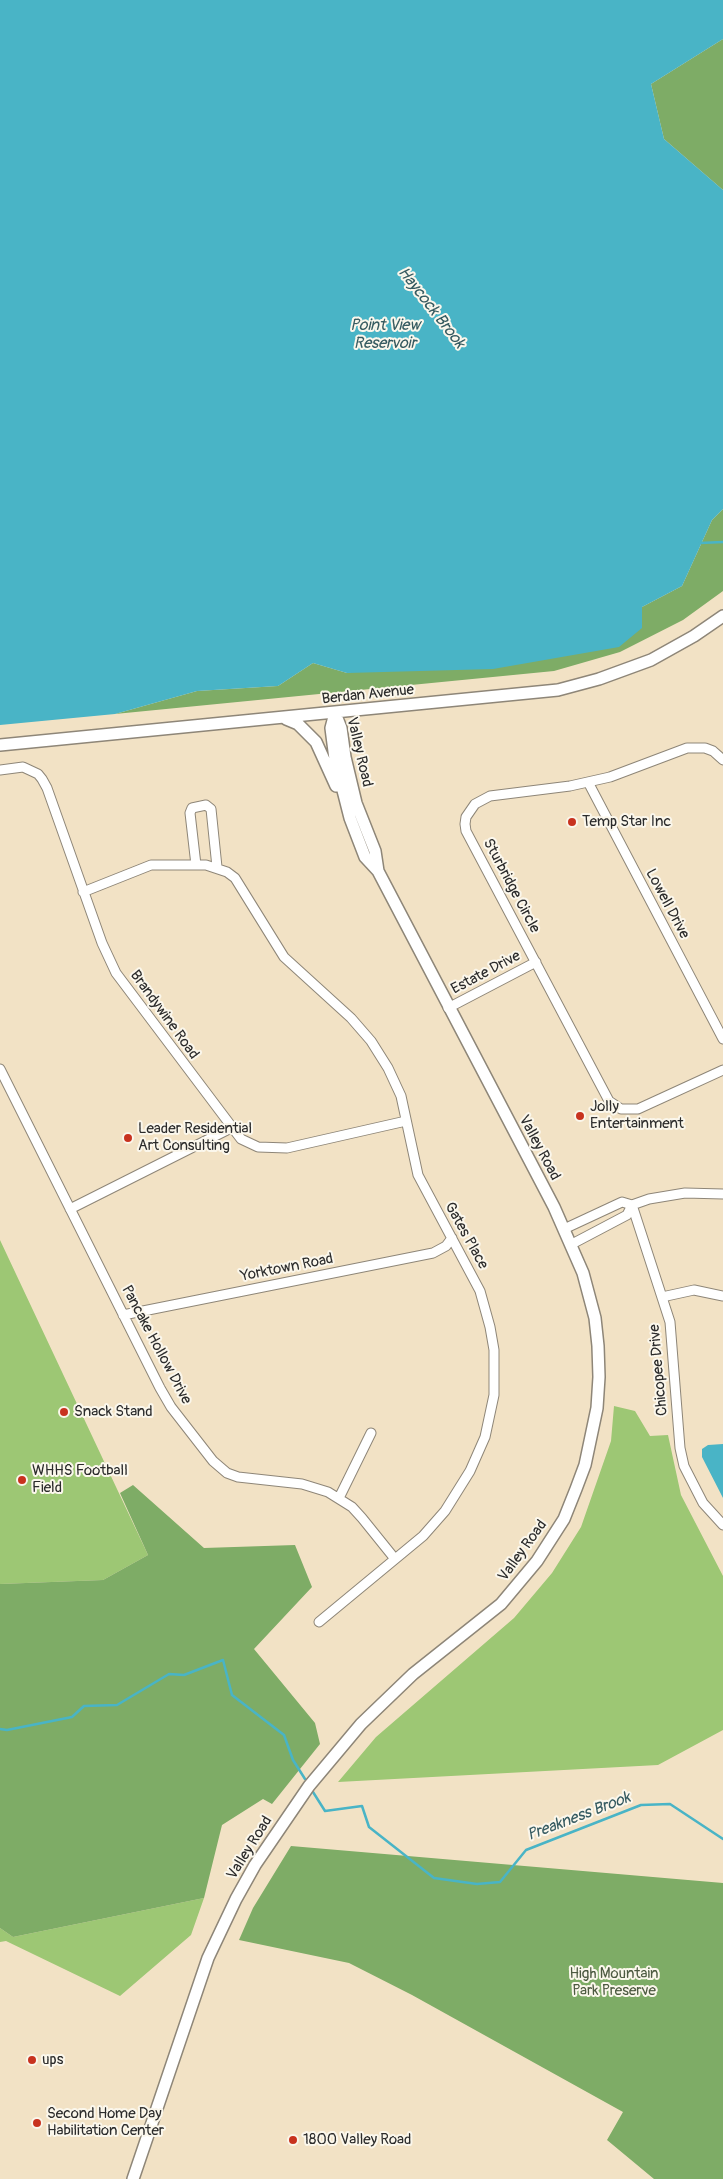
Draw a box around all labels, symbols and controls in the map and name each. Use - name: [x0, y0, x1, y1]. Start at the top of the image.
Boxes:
- water label: Haycock Brook: [393, 264, 469, 352]
- water label: Point View Reservoir: [350, 316, 420, 354]
- street label: Berdan Avenue: [321, 681, 415, 709]
- street label: Valley Road: [342, 715, 376, 789]
- place label: Temp Star Inc: [582, 813, 671, 831]
- marker: Temp Star Inc: [566, 816, 578, 828]
- street label: Sturbridge Circle: [479, 836, 543, 936]
- street label: Lowell Drive: [641, 866, 693, 942]
- street label: Estate Drive: [448, 947, 524, 999]
- street label: Brandywine Road: [126, 967, 202, 1063]
- place label: Jolly Entertainment: [590, 1098, 684, 1133]
- marker: Jolly Entertainment: [574, 1110, 586, 1122]
- street label: Valley Road: [514, 1112, 564, 1184]
- place label: Leader Residential Art Consulting: [138, 1120, 252, 1155]
- marker: Leader Residential Art Consulting: [122, 1132, 134, 1144]
- street label: Gates Place: [440, 1199, 492, 1273]
- street label: Yorktown Road: [239, 1250, 335, 1286]
- street label: Pancake Hollow Drive: [117, 1282, 195, 1408]
- street label: Chicopee Drive: [646, 1323, 672, 1417]
- place label: Snack Stand: [74, 1403, 152, 1421]
- marker: Snack Stand: [58, 1406, 70, 1418]
- place label: WHHS Football Field: [32, 1462, 128, 1497]
- marker: WHHS Football Field: [16, 1474, 28, 1486]
- street label: Valley Road: [495, 1517, 551, 1585]
- water label: Preakness Brook: [525, 1789, 633, 1845]
- street label: Valley Road: [223, 1813, 277, 1883]
- park label: High Mountain Park Preserve: [570, 1965, 658, 2000]
- place label: ups: [42, 2051, 63, 2069]
- marker: ups: [26, 2054, 38, 2066]
- place label: Second Home Day Habilitation Center: [47, 2105, 164, 2140]
- marker: Second Home Day Habilitation Center: [31, 2117, 43, 2129]
- place label: 1800 Valley Road: [303, 2131, 411, 2149]
- marker: 1800 Valley Road: [287, 2134, 299, 2146]

